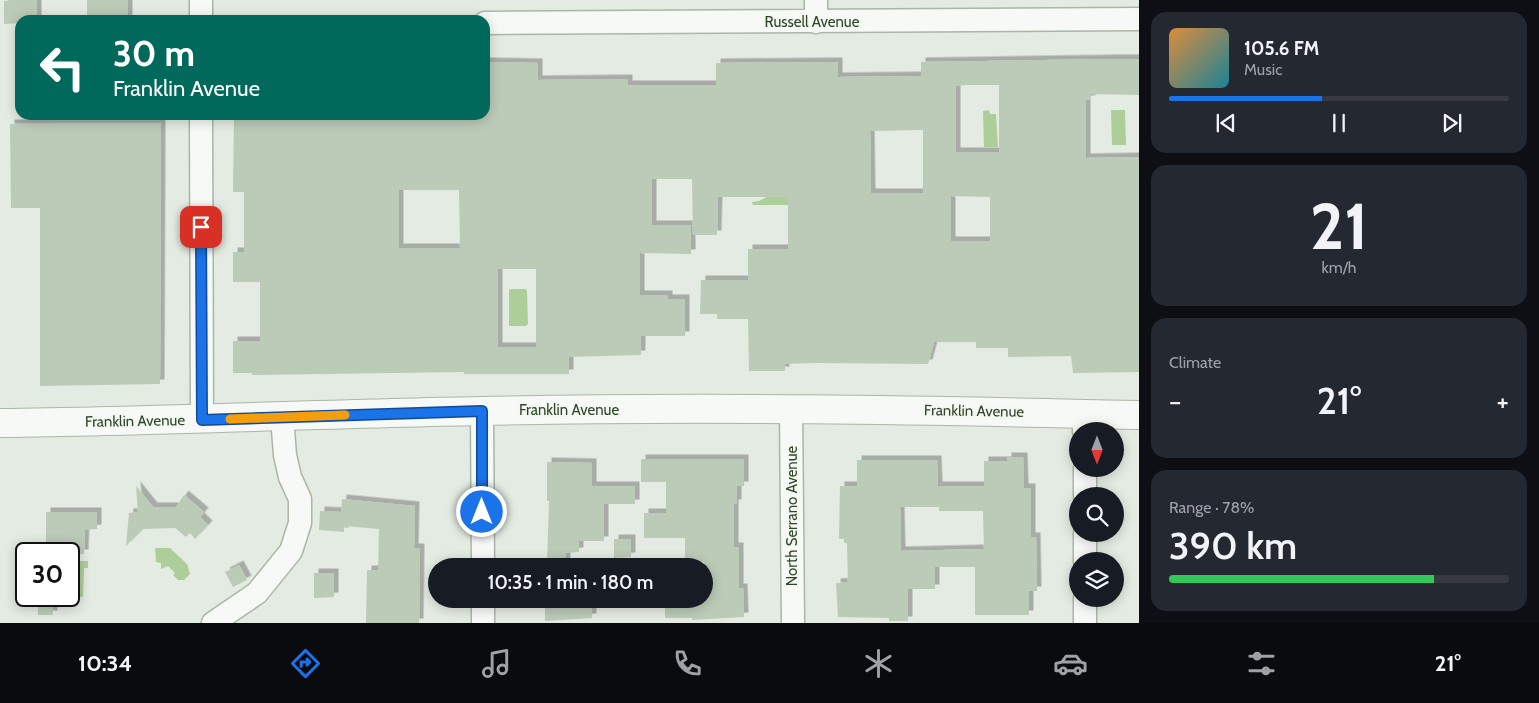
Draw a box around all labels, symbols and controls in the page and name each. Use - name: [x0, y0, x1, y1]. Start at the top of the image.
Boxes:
- street label: Russell Avenue: [765, 13, 860, 31]
- text: 30 m: [113, 32, 195, 75]
- icon: left: [30, 35, 95, 100]
- text: 105.6 FM: [1244, 37, 1319, 60]
- text: Music: [1244, 60, 1282, 79]
- text: Franklin Avenue: [113, 75, 260, 102]
- icon: previous: [1212, 109, 1240, 137]
- icon: pause: [1325, 109, 1353, 137]
- icon: next: [1438, 109, 1466, 137]
- text: 21: [1310, 186, 1368, 265]
- pin: [180, 206, 222, 248]
- icon: arrive: [187, 213, 215, 241]
- text: km/h: [1321, 258, 1357, 277]
- text: Climate: [1169, 353, 1221, 372]
- text: 21°: [1317, 377, 1361, 424]
- text: −: [1169, 384, 1181, 418]
- text: +: [1497, 384, 1509, 418]
- street label: Franklin Avenue: [519, 401, 619, 419]
- street label: Franklin Avenue: [924, 401, 1025, 421]
- street label: Franklin Avenue: [85, 411, 186, 431]
- north arrow: [1069, 422, 1124, 478]
- map controls: [1069, 422, 1124, 607]
- street label: North Serrano Avenue: [783, 445, 801, 586]
- position arrow: [455, 485, 507, 537]
- button: search: [1069, 487, 1124, 542]
- text: Range · 78%: [1169, 498, 1255, 517]
- text: 390 km: [1169, 522, 1297, 569]
- speed limit sign: 30: [15, 542, 80, 607]
- button: layers: [1069, 552, 1124, 607]
- text: 10:35 · 1 min · 180 m: [488, 571, 653, 594]
- icon: directions: [288, 646, 323, 681]
- icon: music: [479, 646, 514, 681]
- icon: phone: [670, 646, 705, 681]
- icon: climate: [861, 646, 896, 681]
- icon: car: [1053, 646, 1088, 681]
- icon: filters: [1244, 646, 1279, 681]
- text: 10:34: [78, 650, 132, 677]
- text: 21°: [1435, 650, 1461, 677]

